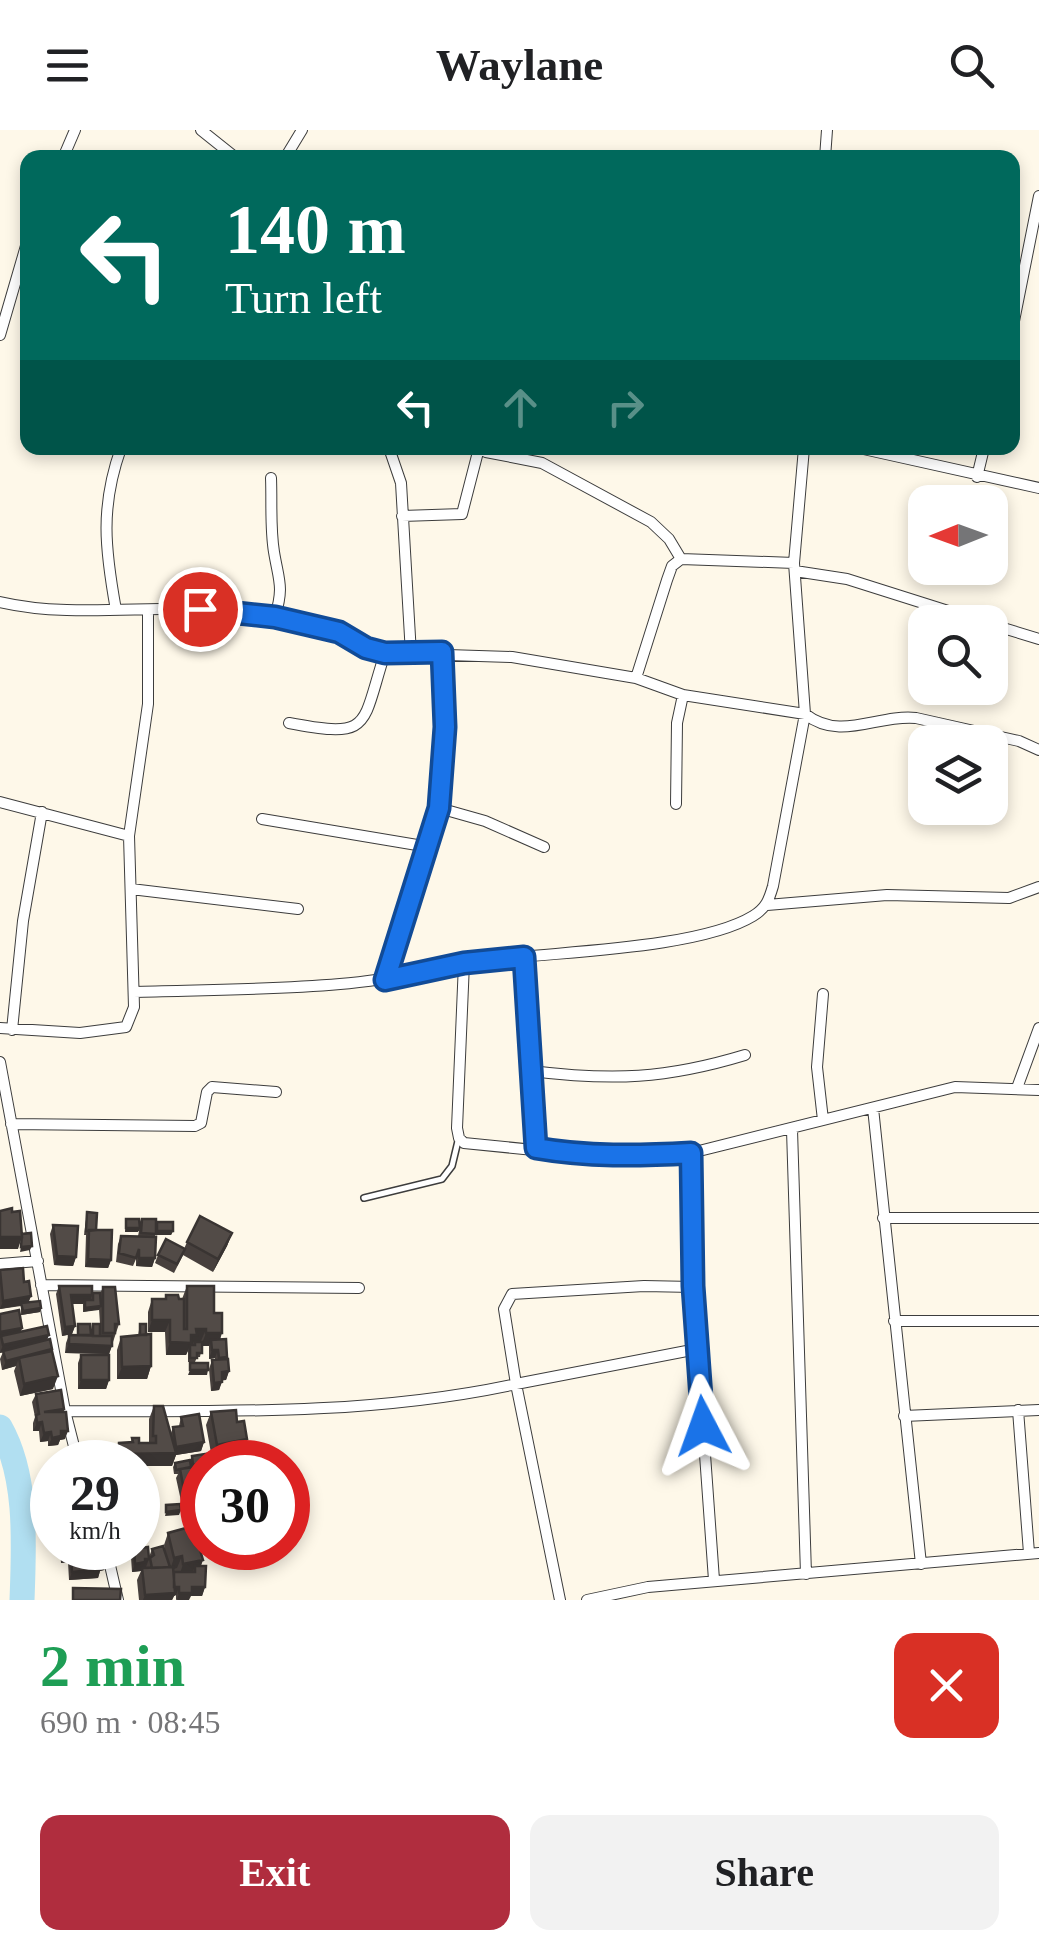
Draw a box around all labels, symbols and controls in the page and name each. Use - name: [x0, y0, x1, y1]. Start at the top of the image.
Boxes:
- icon: menu: [40, 38, 95, 93]
- icon: search: [944, 38, 999, 93]
- text: Waylane: [436, 40, 603, 90]
- icon: left: [60, 190, 190, 320]
- text: 140 m: [225, 191, 406, 268]
- text: Turn left: [225, 273, 382, 323]
- icon: left: [388, 380, 443, 435]
- icon: ahead: [493, 380, 548, 435]
- icon: right: [598, 380, 653, 435]
- north arrow: [908, 485, 1008, 585]
- map controls: [908, 485, 1008, 825]
- pin: [158, 567, 243, 652]
- icon: arrive: [173, 582, 228, 637]
- button: search: [908, 605, 1008, 705]
- button: layers: [908, 725, 1008, 825]
- position arrow: [651, 1374, 755, 1478]
- speed limit sign: 30: [180, 1440, 310, 1570]
- text: 29: [70, 1465, 120, 1521]
- text: km/h: [69, 1517, 121, 1544]
- text: 2 min: [40, 1633, 185, 1699]
- button: close: [894, 1633, 999, 1738]
- text: 690 m · 08:45: [40, 1704, 220, 1740]
- button: Exit: [40, 1815, 510, 1930]
- button: Share: [530, 1815, 999, 1930]

